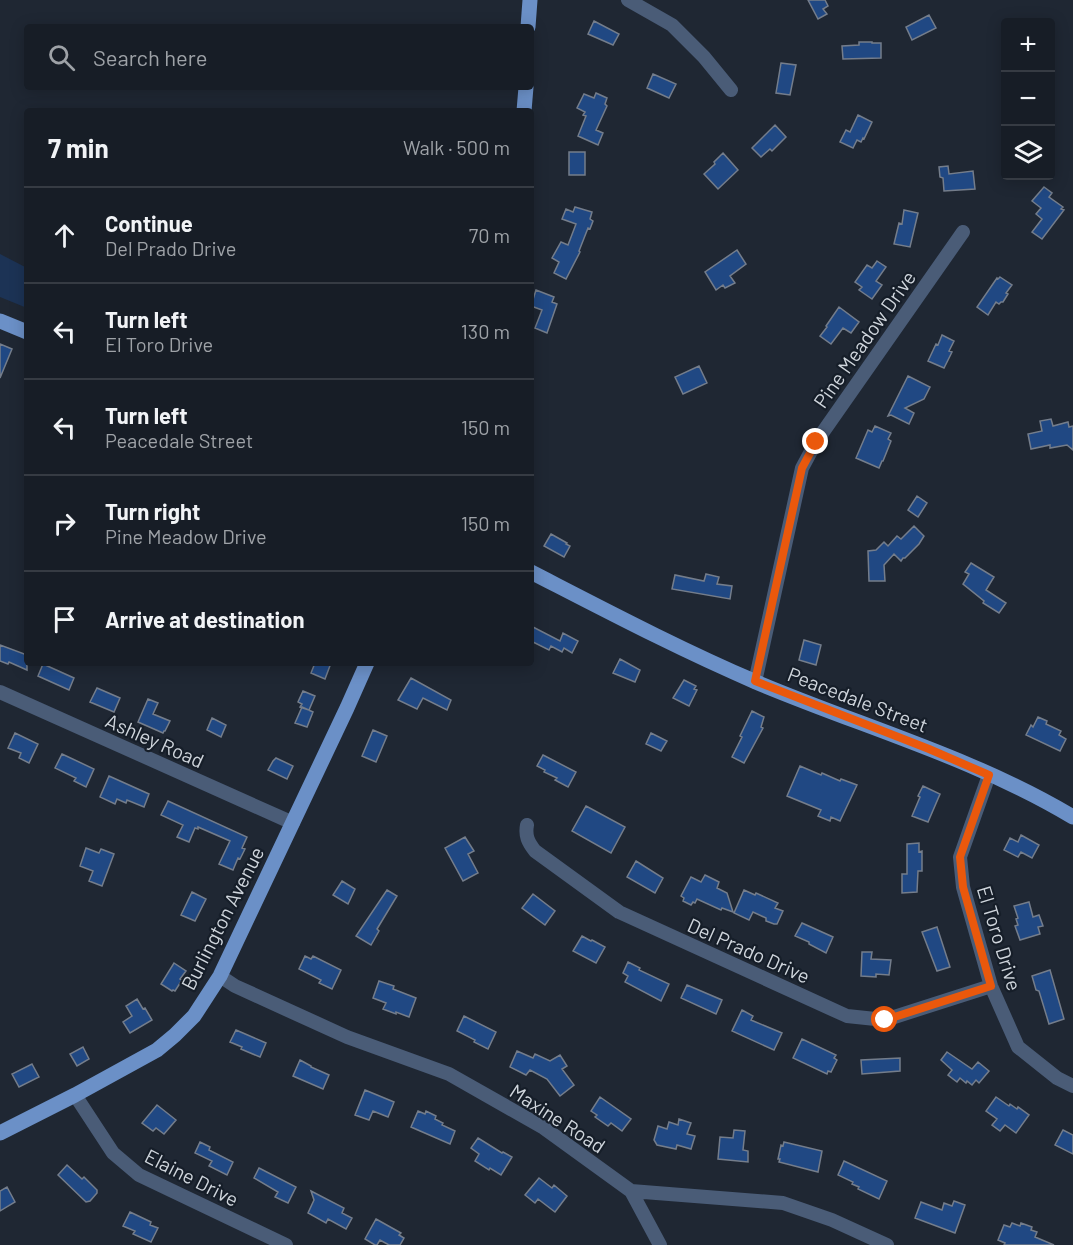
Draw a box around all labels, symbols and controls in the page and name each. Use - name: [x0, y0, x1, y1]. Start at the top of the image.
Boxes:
- map controls: [1001, 18, 1055, 180]
- button: +: [1001, 18, 1055, 72]
- search box: [24, 24, 534, 90]
- icon: search: [45, 41, 78, 74]
- text: Search here: [93, 44, 207, 70]
- button: −: [1001, 72, 1055, 126]
- button: layers: [1001, 126, 1055, 180]
- text: 7 min: [48, 132, 109, 163]
- text: Walk · 500 m: [403, 135, 510, 159]
- text: Continue: [105, 210, 193, 236]
- icon: ahead: [48, 219, 81, 252]
- text: 70 m: [469, 223, 510, 247]
- text: Del Prado Drive: [105, 236, 236, 260]
- street label: Pine Meadow Drive: [808, 266, 920, 412]
- text: Turn left: [105, 306, 188, 332]
- icon: left: [48, 315, 81, 348]
- text: 130 m: [461, 319, 510, 343]
- text: El Toro Drive: [105, 332, 213, 356]
- text: Turn left: [105, 402, 188, 428]
- icon: left: [48, 411, 81, 444]
- text: 150 m: [461, 415, 510, 439]
- text: Peacedale Street: [105, 428, 253, 452]
- route end: [802, 428, 828, 454]
- text: Turn right: [105, 498, 200, 524]
- icon: right: [48, 507, 81, 540]
- text: 150 m: [461, 511, 510, 535]
- text: Pine Meadow Drive: [105, 524, 267, 548]
- icon: arrive: [48, 603, 81, 636]
- text: Arrive at destination: [105, 606, 304, 632]
- street label: Peacedale Street: [784, 661, 932, 737]
- street label: Ashley Road: [102, 708, 208, 772]
- street label: Burlington Avenue: [176, 842, 268, 994]
- street label: El Toro Drive: [973, 883, 1027, 993]
- street label: Del Prado Drive: [684, 912, 814, 988]
- route start: [871, 1006, 897, 1032]
- street label: Maxine Road: [506, 1078, 610, 1158]
- street label: Elaine Drive: [141, 1143, 243, 1211]

